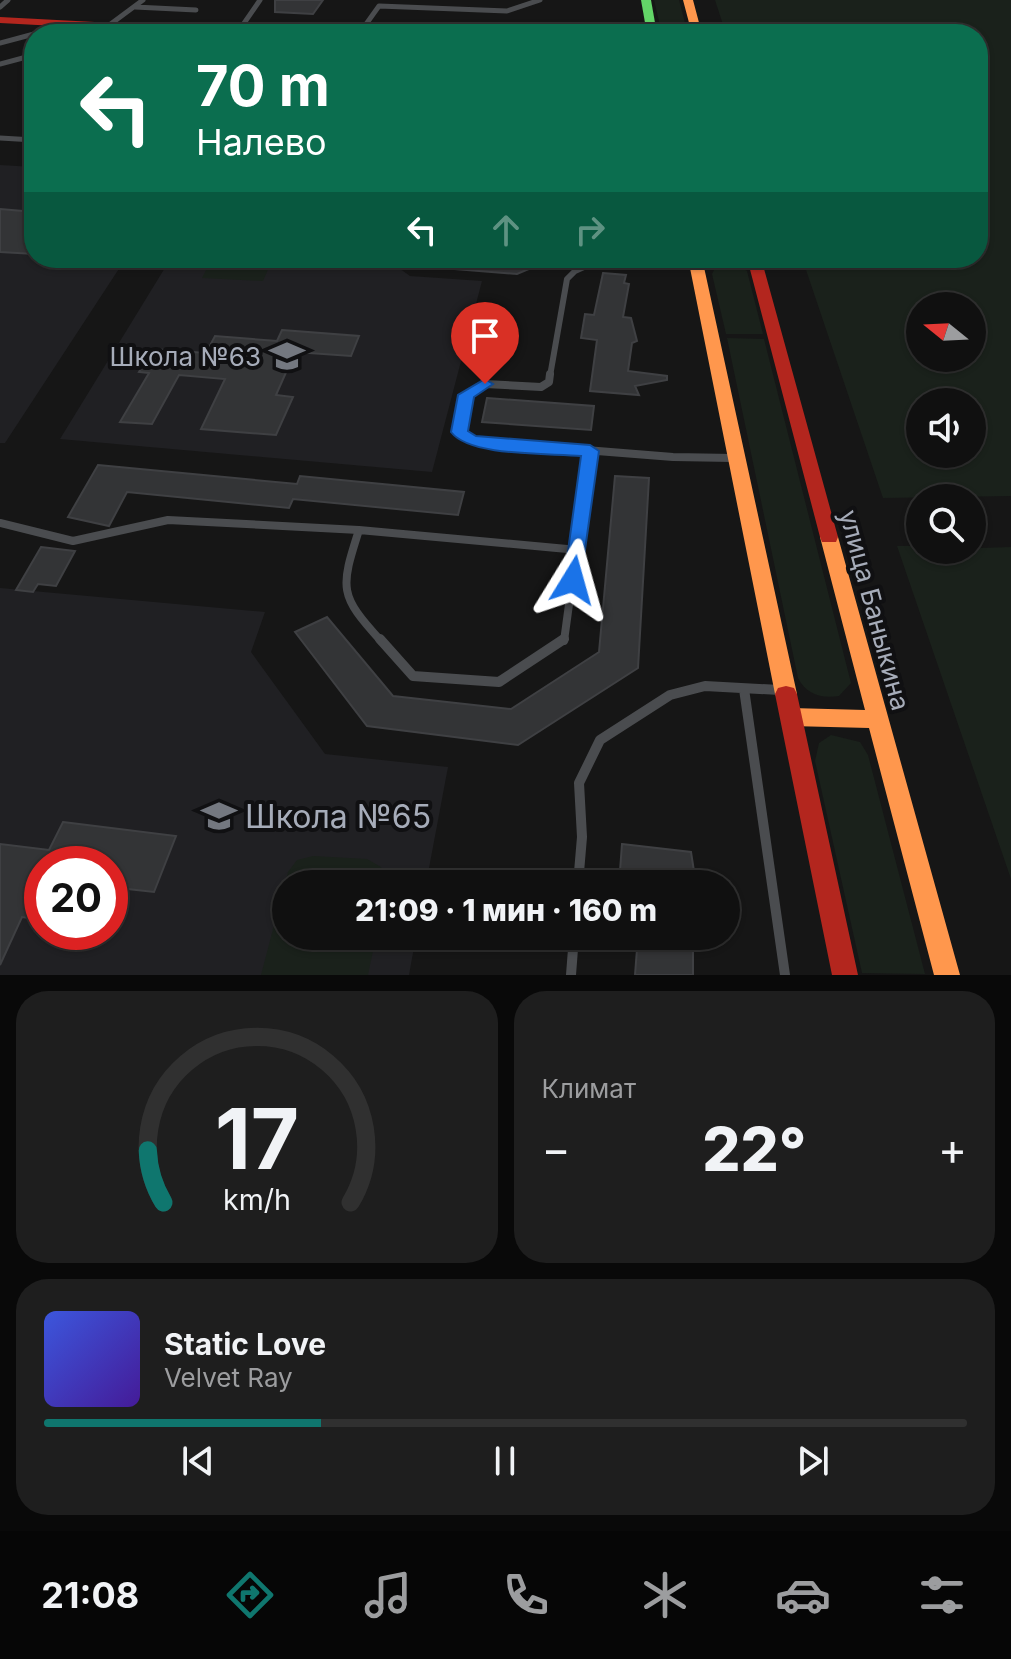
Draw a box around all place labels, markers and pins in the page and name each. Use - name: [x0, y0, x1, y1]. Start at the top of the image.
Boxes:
- pin: [451, 302, 519, 384]
- school or university icon: Школа №63: [268, 337, 306, 375]
- place label: Школа №63: [110, 341, 261, 372]
- school or university icon: Школа №65: [200, 797, 238, 835]
- place label: Школа №65: [245, 797, 431, 836]

